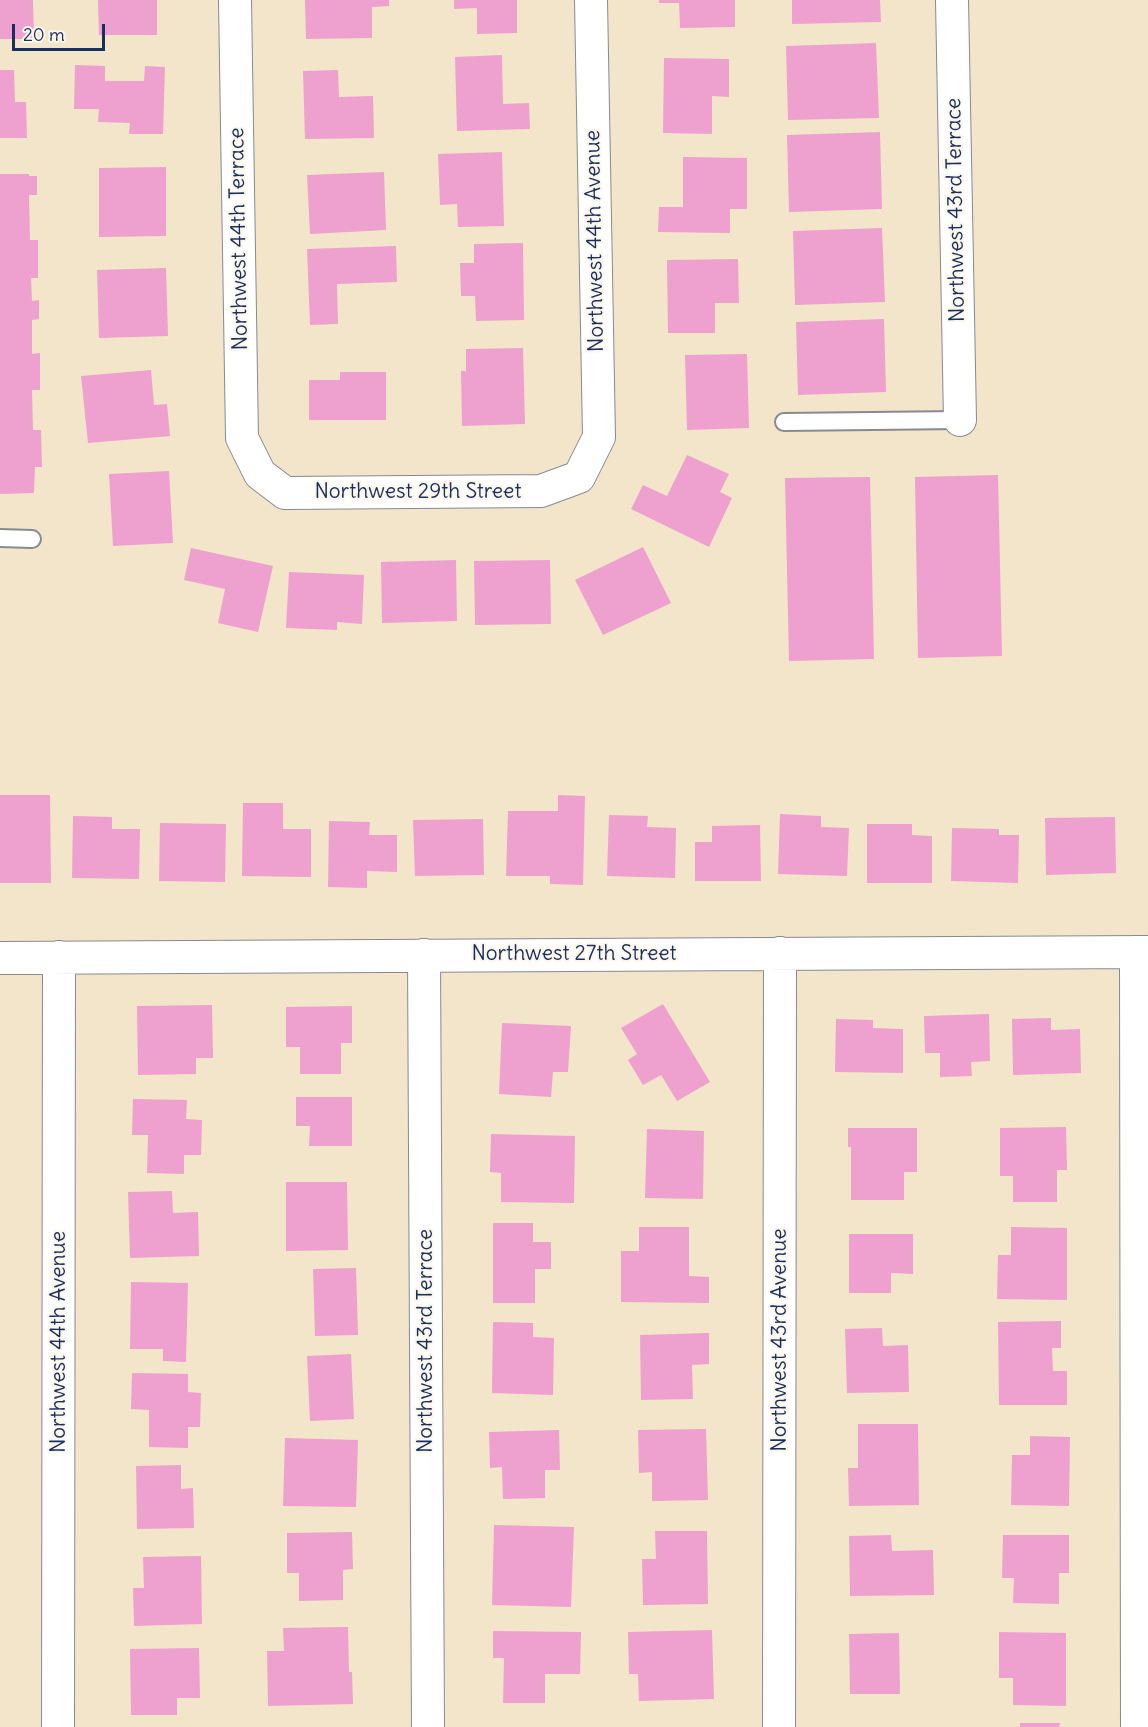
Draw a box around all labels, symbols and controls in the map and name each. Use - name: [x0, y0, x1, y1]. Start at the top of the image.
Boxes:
- scale bar: [15, 12, 108, 50]
- text: 20 m: [23, 23, 65, 46]
- street label: Northwest 43rd Terrace: [941, 98, 971, 322]
- street label: Northwest 44th Terrace: [224, 127, 254, 351]
- street label: Northwest 44th Avenue: [580, 130, 610, 352]
- street label: Northwest 29th Street: [314, 479, 522, 505]
- street label: Northwest 27th Street: [471, 941, 677, 967]
- street label: Northwest 43rd Avenue: [767, 1228, 793, 1452]
- street label: Northwest 43rd Terrace: [413, 1229, 439, 1453]
- street label: Northwest 44th Avenue: [46, 1231, 72, 1453]

